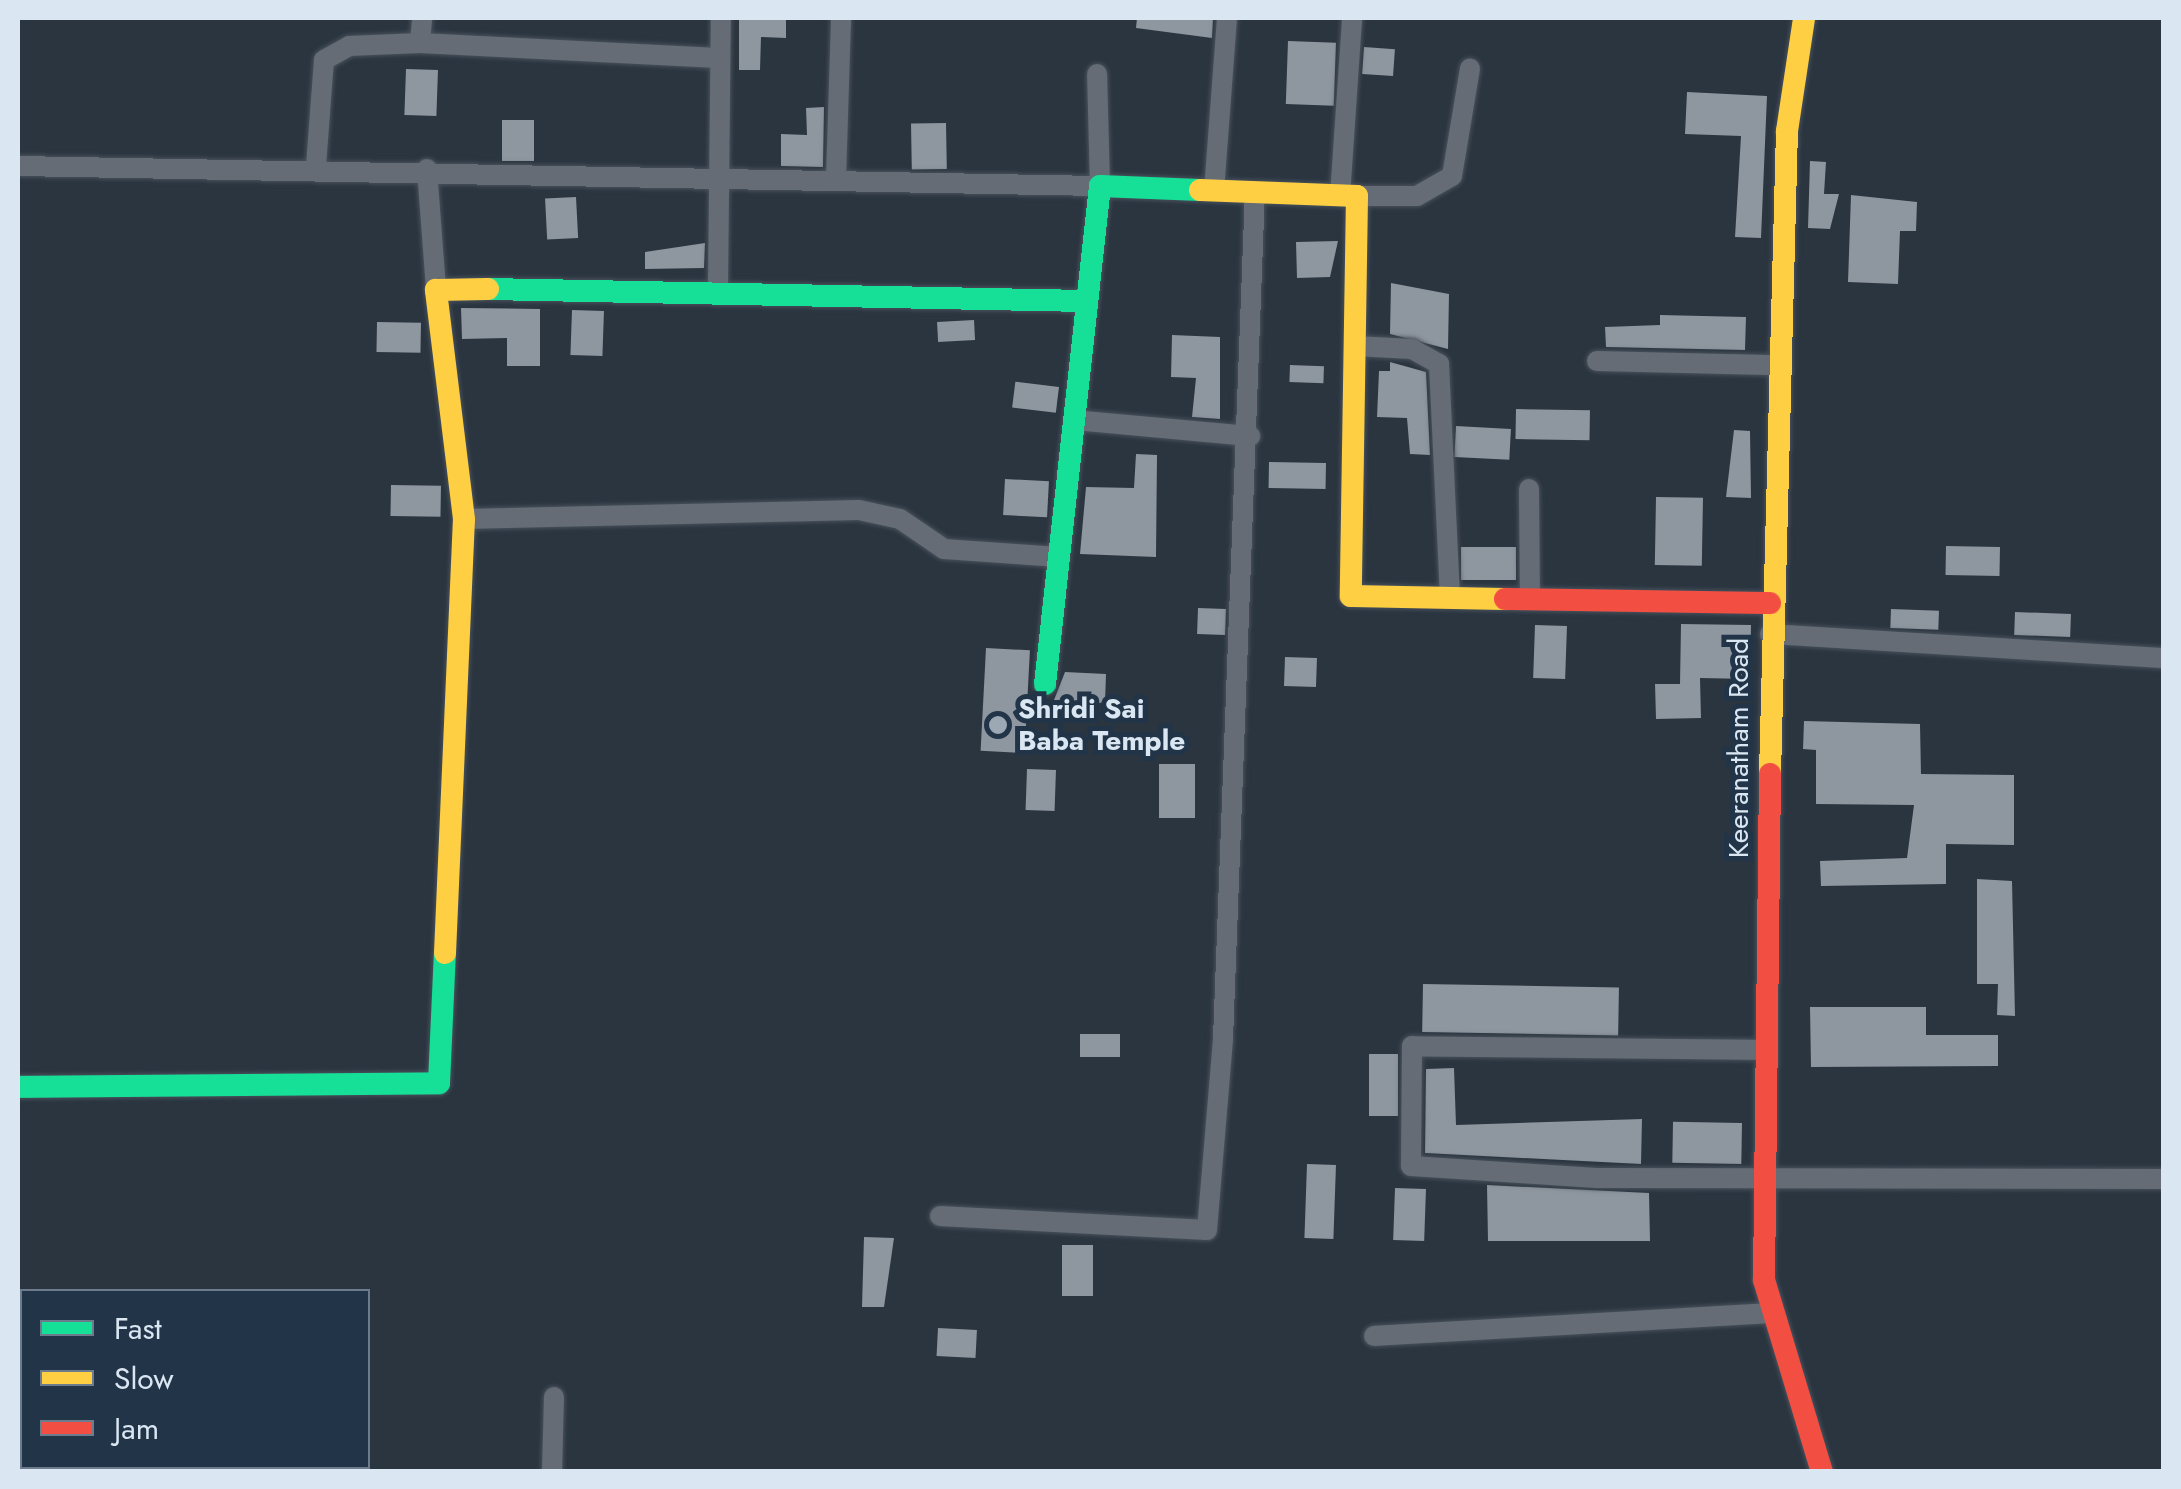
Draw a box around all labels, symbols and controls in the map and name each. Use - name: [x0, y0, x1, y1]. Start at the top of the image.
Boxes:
- street label: Keeranatham Road: [1722, 638, 1756, 858]
- place label: Shridi Sai Baba Temple: [1018, 692, 1185, 758]
- marker: Shridi Sai Baba Temple: [987, 714, 1009, 736]
- legend: [20, 1289, 370, 1469]
- text: Fast: [114, 1307, 162, 1350]
- text: Slow: [114, 1357, 174, 1400]
- text: Jam: [114, 1407, 159, 1450]

